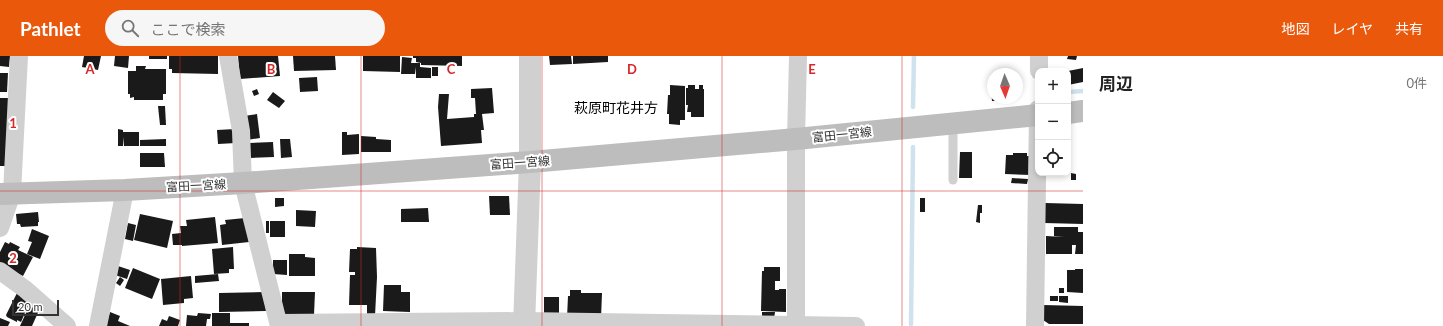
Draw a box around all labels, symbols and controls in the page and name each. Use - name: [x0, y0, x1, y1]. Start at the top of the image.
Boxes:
- search box: [105, 10, 385, 46]
- text: Pathlet: [20, 17, 81, 40]
- icon: search: [119, 17, 141, 39]
- text: ここで検索: [151, 20, 226, 38]
- text: 地図: [1281, 20, 1309, 37]
- text: レイヤ: [1331, 20, 1373, 37]
- text: 共有: [1395, 20, 1423, 37]
- text: A: [84, 61, 95, 77]
- text: B: [267, 61, 276, 77]
- text: C: [447, 61, 456, 77]
- text: D: [627, 61, 637, 77]
- text: E: [808, 61, 816, 77]
- north arrow: [987, 68, 1023, 104]
- map controls: [1035, 68, 1071, 176]
- button: +: [1035, 68, 1071, 104]
- text: 周辺: [1099, 73, 1133, 94]
- text: 0件: [1406, 75, 1427, 91]
- district label: 萩原町花井方: [574, 99, 658, 116]
- button: −: [1035, 104, 1071, 140]
- text: 1: [9, 115, 17, 131]
- street label: 富田一宮線: [811, 124, 873, 145]
- button: locate: [1035, 140, 1071, 176]
- street label: 富田一宮線: [490, 153, 550, 172]
- street label: 富田一宮線: [166, 176, 226, 195]
- text: 2: [9, 250, 17, 266]
- scale bar: [12, 298, 59, 317]
- text: 20 m: [18, 300, 43, 313]

